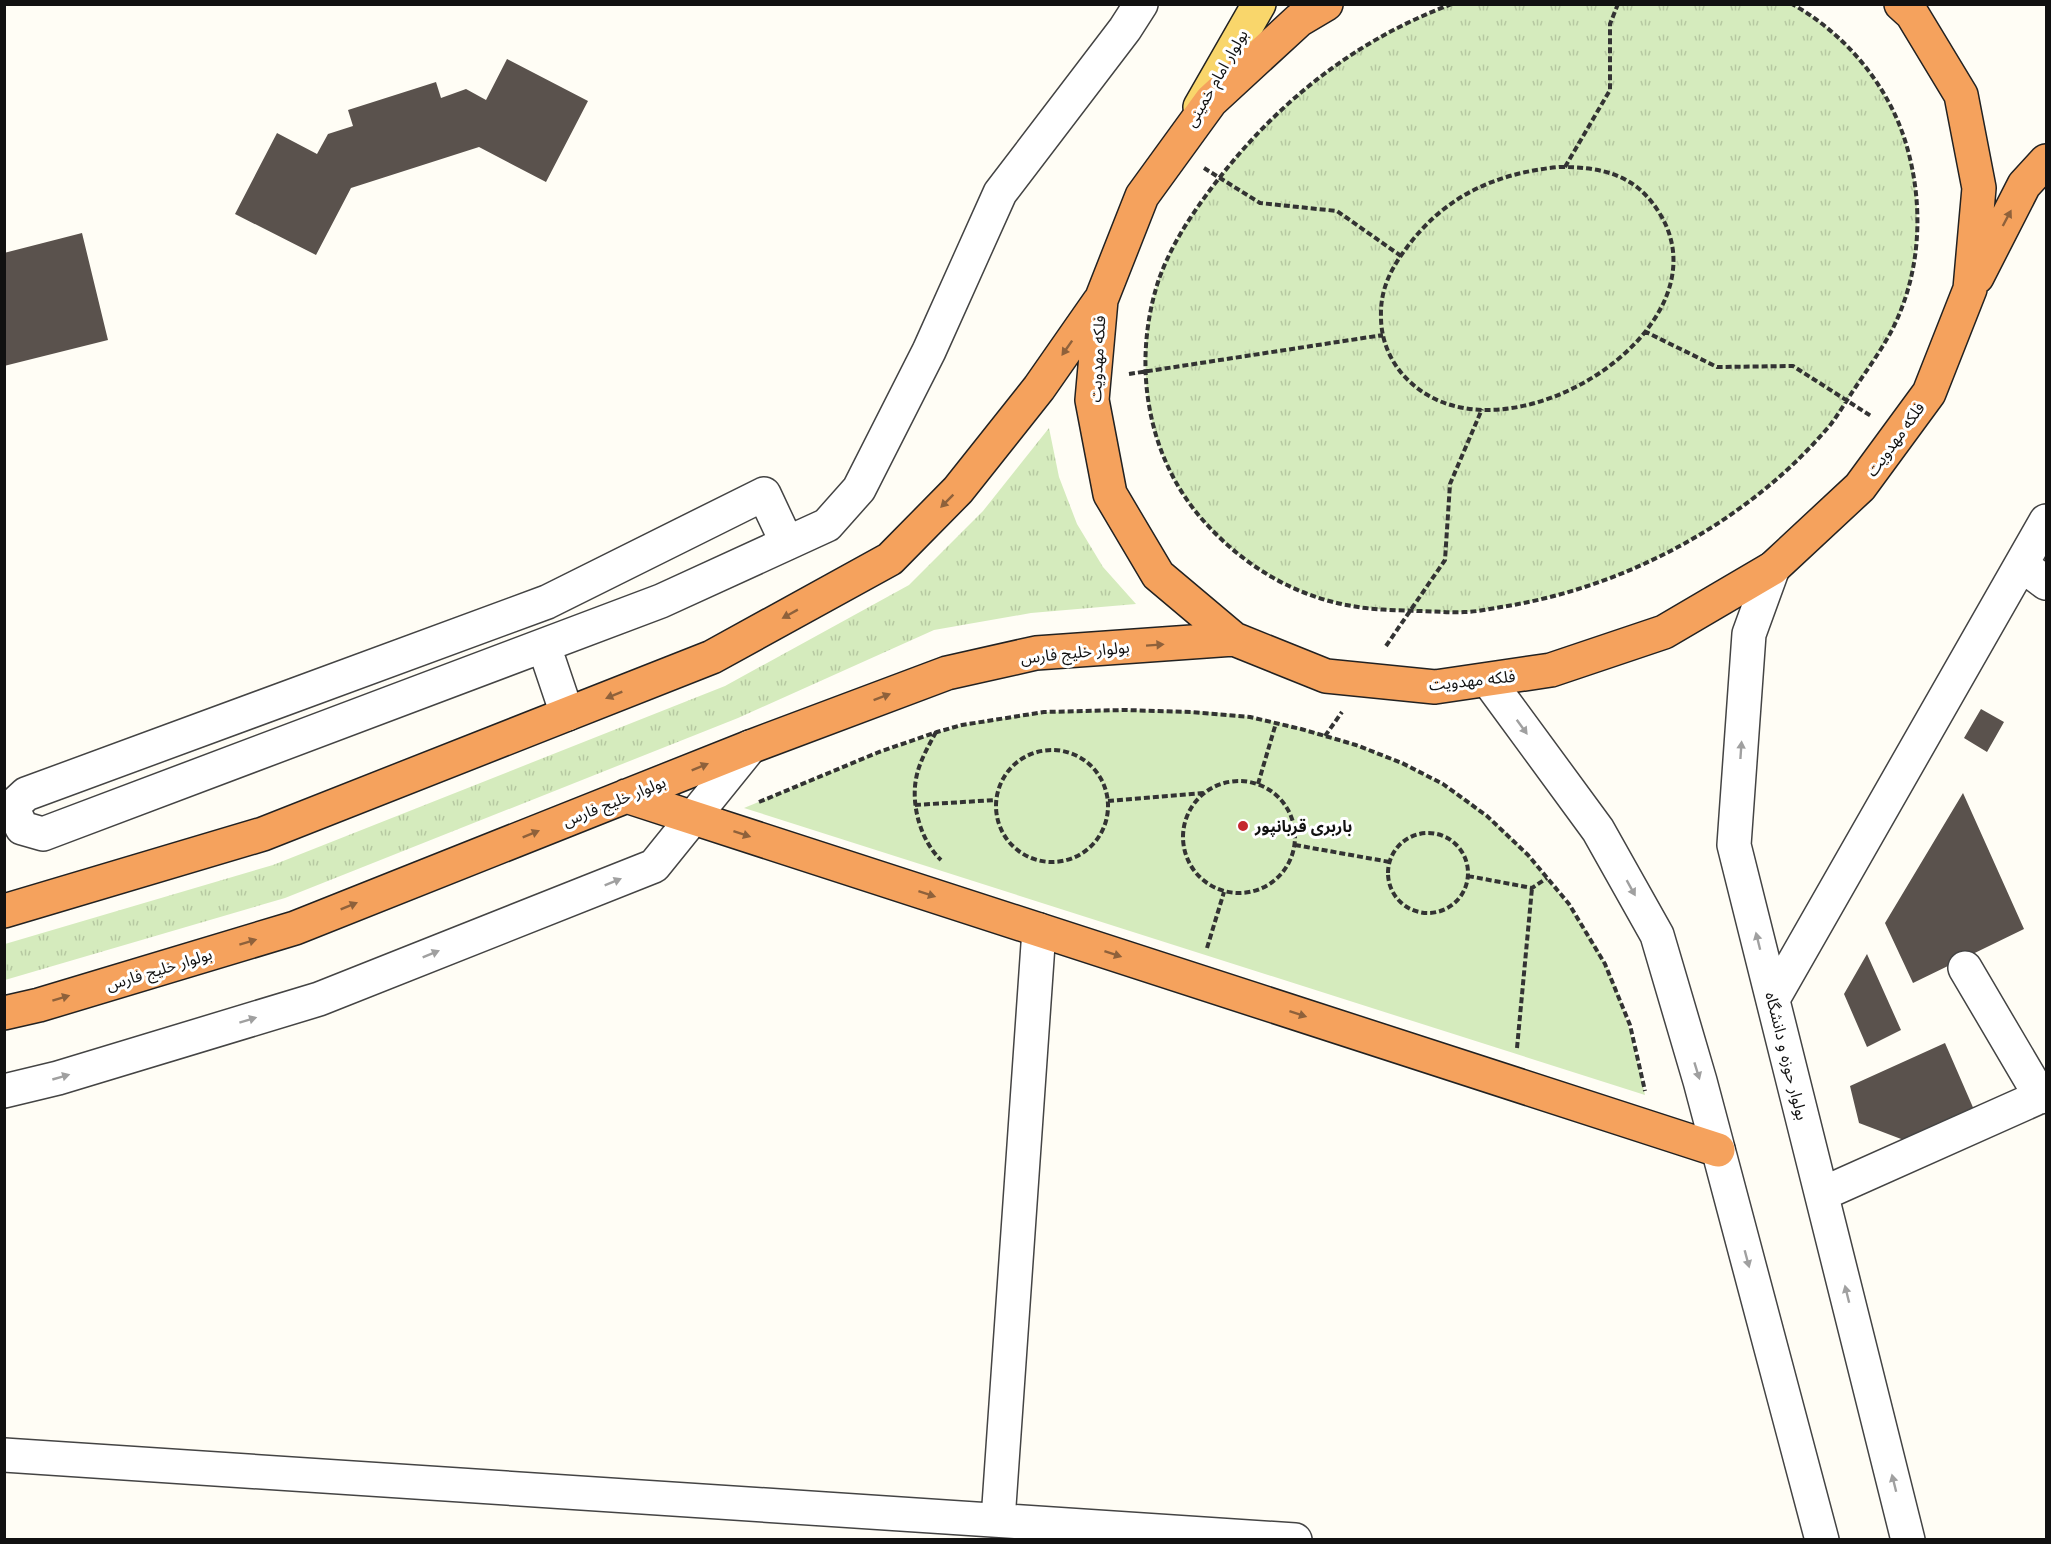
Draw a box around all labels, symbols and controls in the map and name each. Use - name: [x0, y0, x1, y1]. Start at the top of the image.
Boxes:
- street label: بولوار امام خمینی: [1180, 26, 1254, 132]
- one-way arrow: [2002, 210, 2012, 227]
- street label: فلکه مهدویت: [1085, 315, 1109, 403]
- one-way arrow: [1061, 339, 1073, 355]
- street label: فلکه مهدویت: [1861, 398, 1929, 480]
- one-way arrow: [941, 494, 955, 508]
- one-way arrow: [781, 609, 798, 619]
- street label: بولوار خلیج فارس: [1019, 636, 1131, 671]
- one-way arrow: [1145, 640, 1164, 650]
- street label: فلکه مهدویت: [1428, 666, 1516, 694]
- one-way arrow: [604, 691, 622, 701]
- one-way arrow: [874, 692, 892, 702]
- one-way arrow: [1516, 719, 1528, 734]
- one-way arrow: [1736, 740, 1746, 759]
- one-way arrow: [691, 762, 709, 771]
- street label: بولوار خلیج فارس: [559, 771, 670, 834]
- place label: باربری قربانپور: [1254, 816, 1352, 837]
- marker: باربری قربانپور: [1236, 819, 1250, 833]
- one-way arrow: [522, 829, 540, 839]
- one-way arrow: [733, 829, 751, 839]
- one-way arrow: [604, 877, 622, 887]
- one-way arrow: [1626, 880, 1636, 897]
- one-way arrow: [918, 889, 936, 899]
- one-way arrow: [341, 901, 359, 911]
- one-way arrow: [1753, 932, 1763, 951]
- one-way arrow: [239, 937, 257, 946]
- street label: بولوار خلیج فارس: [104, 943, 215, 997]
- one-way arrow: [423, 949, 441, 959]
- one-way arrow: [1104, 949, 1122, 959]
- street label: بولوار حوزه و دانشگاه: [1761, 990, 1813, 1122]
- one-way arrow: [52, 993, 70, 1002]
- one-way arrow: [1289, 1010, 1307, 1019]
- one-way arrow: [239, 1015, 257, 1024]
- one-way arrow: [1693, 1062, 1702, 1080]
- one-way arrow: [52, 1071, 70, 1081]
- one-way arrow: [1743, 1250, 1752, 1268]
- one-way arrow: [1841, 1284, 1851, 1303]
- one-way arrow: [1888, 1474, 1898, 1492]

